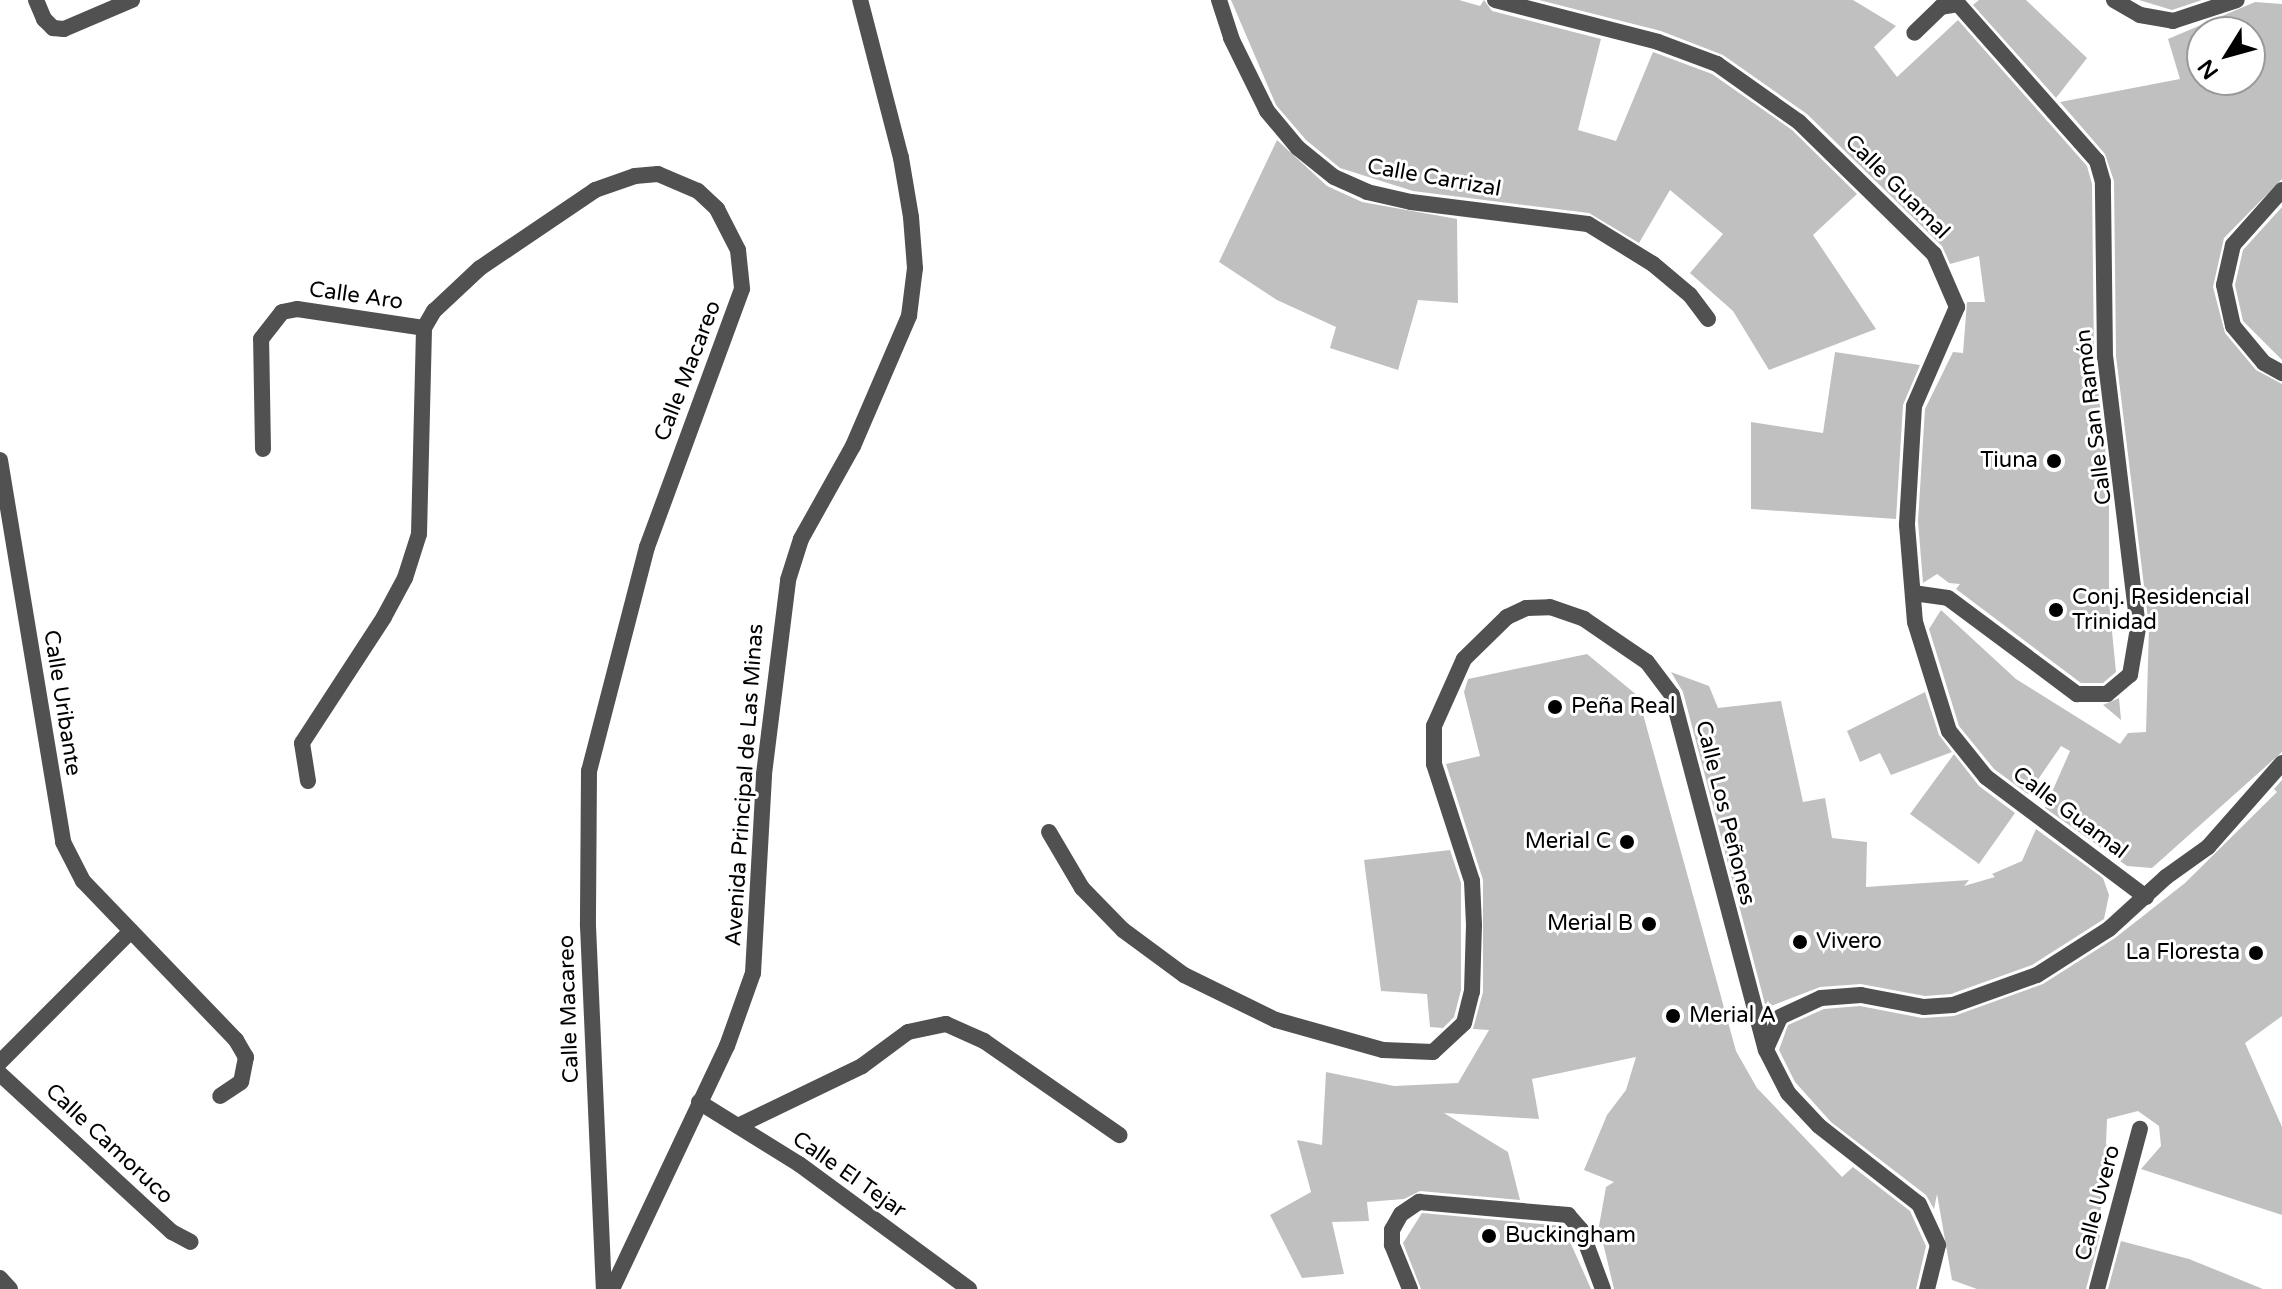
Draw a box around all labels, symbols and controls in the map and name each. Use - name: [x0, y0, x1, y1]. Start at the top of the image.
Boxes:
- north arrow: [2186, 16, 2266, 96]
- text: N: [2193, 54, 2224, 84]
- street label: Calle Guamal: [1839, 129, 1955, 245]
- street label: Calle Carrizal: [1365, 153, 1503, 203]
- street label: Calle Aro: [307, 276, 405, 316]
- street label: Calle Macareo: [649, 297, 727, 445]
- street label: Calle San Ramón: [2070, 328, 2118, 506]
- place label: Tiuna: [1980, 448, 2038, 474]
- marker: Tiuna: [2045, 452, 2063, 470]
- place label: Conj. Residencial Trinidad: [2072, 584, 2250, 636]
- marker: Conj. Residencial Trinidad: [2047, 601, 2065, 619]
- street label: Avenida Principal de Las Minas: [721, 623, 769, 947]
- street label: Calle Uribante: [37, 628, 87, 778]
- place label: Peña Real: [1571, 694, 1675, 720]
- marker: Peña Real: [1546, 698, 1564, 716]
- street label: Calle Los Peñones: [1689, 718, 1761, 908]
- street label: Calle Guamal: [2007, 761, 2133, 865]
- place label: Merial C: [1525, 829, 1611, 855]
- marker: Merial C: [1618, 833, 1636, 851]
- place label: Merial B: [1547, 911, 1633, 937]
- marker: Merial B: [1640, 915, 1658, 933]
- place label: Vivero: [1816, 929, 1882, 955]
- marker: Vivero: [1791, 933, 1809, 951]
- street label: Calle Macareo: [553, 934, 585, 1084]
- place label: La Floresta: [2125, 940, 2240, 966]
- marker: La Floresta: [2247, 944, 2265, 962]
- place label: Merial A: [1689, 1003, 1776, 1029]
- marker: Merial A: [1664, 1007, 1682, 1025]
- street label: Calle Camoruco: [40, 1078, 178, 1210]
- street label: Calle El Tejar: [787, 1126, 911, 1224]
- street label: Calle Uvero: [2070, 1142, 2126, 1264]
- place label: Buckingham: [1505, 1223, 1636, 1249]
- marker: Buckingham: [1480, 1227, 1498, 1245]

